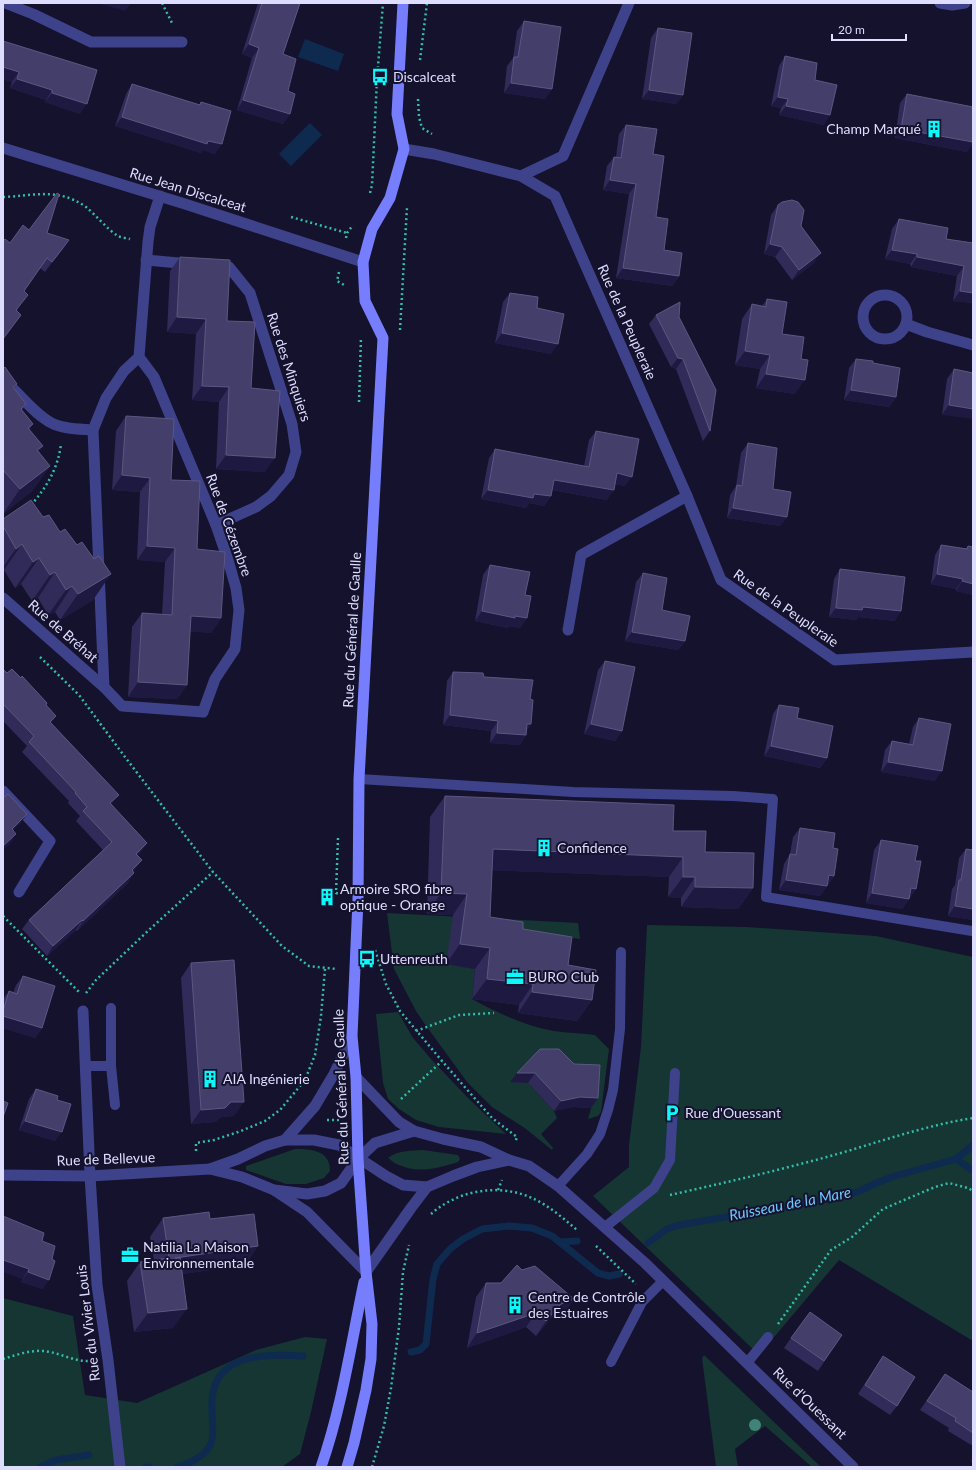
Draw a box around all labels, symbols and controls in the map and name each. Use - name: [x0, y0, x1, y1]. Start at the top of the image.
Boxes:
- scale bar: [832, 16, 906, 42]
- text: 20 m: [838, 22, 865, 37]
- bus stop icon: Discalceat: [370, 67, 390, 87]
- place label: Discalceat: [393, 68, 456, 85]
- building icon: Champ Marqué: [924, 119, 944, 139]
- place label: Champ Marqué: [826, 120, 921, 137]
- street label: Rue Jean Discalceat: [128, 164, 248, 215]
- street label: Rue de la Peupleraie: [594, 262, 661, 382]
- street label: Rue des Minquiers: [264, 310, 315, 424]
- street label: Rue de Cézembre: [203, 471, 256, 578]
- street label: Rue du Général de Gaulle: [339, 552, 364, 708]
- street label: Rue de la Peupleraie: [730, 565, 842, 650]
- street label: Rue de Bréhat: [25, 596, 102, 666]
- building icon: Confidence: [534, 838, 554, 858]
- place label: Confidence: [557, 839, 627, 856]
- place label: Armoire SRO fibre optique - Orange: [340, 880, 452, 913]
- building icon: Armoire SRO fibre optique - Orange: [317, 887, 337, 907]
- bus stop icon: Uttenreuth: [357, 949, 377, 969]
- place label: Uttenreuth: [380, 950, 448, 967]
- office icon: BURO Club: [505, 967, 525, 987]
- place label: BURO Club: [528, 968, 599, 985]
- street label: Rue du Général de Gaulle: [329, 1009, 352, 1165]
- building icon: AIA Ingénierie: [200, 1069, 220, 1089]
- place label: AIA Ingénierie: [223, 1070, 310, 1087]
- parking icon: Rue d'Ouessant: [662, 1103, 682, 1123]
- place label: Rue d'Ouessant: [685, 1104, 781, 1121]
- street label: Rue de Bellevue: [56, 1148, 156, 1169]
- water label: Ruisseau de la Mare: [727, 1182, 852, 1224]
- place label: Natilia La Maison Environnementale: [143, 1238, 254, 1271]
- office icon: Natilia La Maison Environnementale: [120, 1245, 140, 1265]
- street label: Rue du Vivier Louis: [72, 1264, 103, 1382]
- place label: Centre de Contrôle des Estuaires: [528, 1288, 645, 1321]
- building icon: Centre de Contrôle des Estuaires: [505, 1295, 525, 1315]
- street label: Rue d'Ouessant: [770, 1363, 851, 1442]

